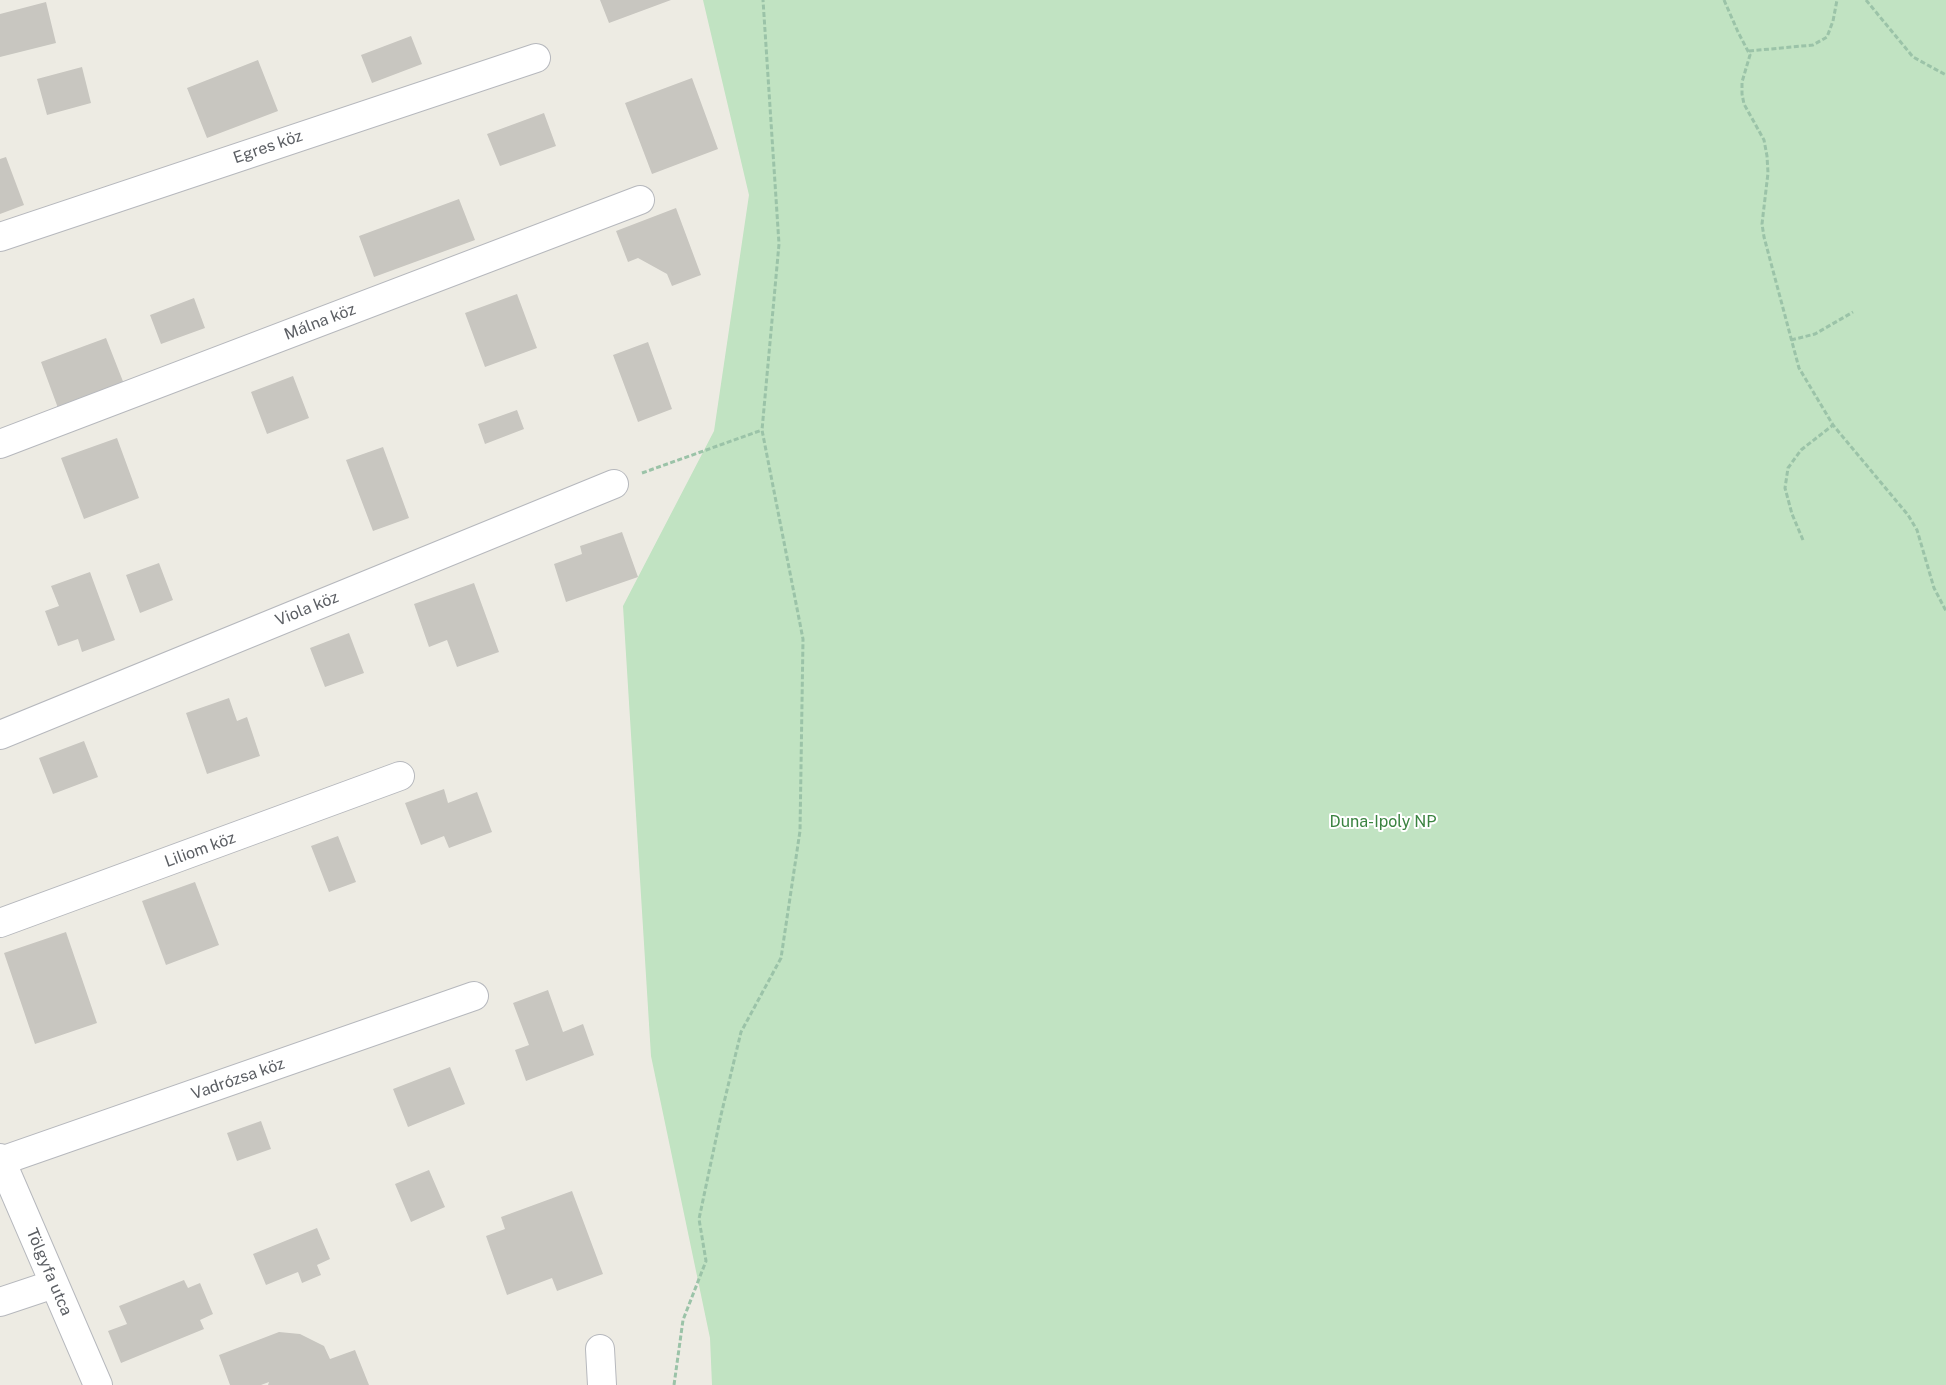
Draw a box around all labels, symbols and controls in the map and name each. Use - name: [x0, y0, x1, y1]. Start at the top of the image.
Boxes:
- street label: Egres köz: [231, 126, 305, 168]
- street label: Málna köz: [282, 300, 358, 344]
- street label: Viola köz: [273, 588, 341, 630]
- park label: Duna-Ipoly NP: [1330, 812, 1436, 832]
- street label: Liliom köz: [162, 828, 238, 872]
- street label: Vadrózsa köz: [189, 1054, 287, 1104]
- street label: Tölgyfa utca: [22, 1225, 76, 1319]

